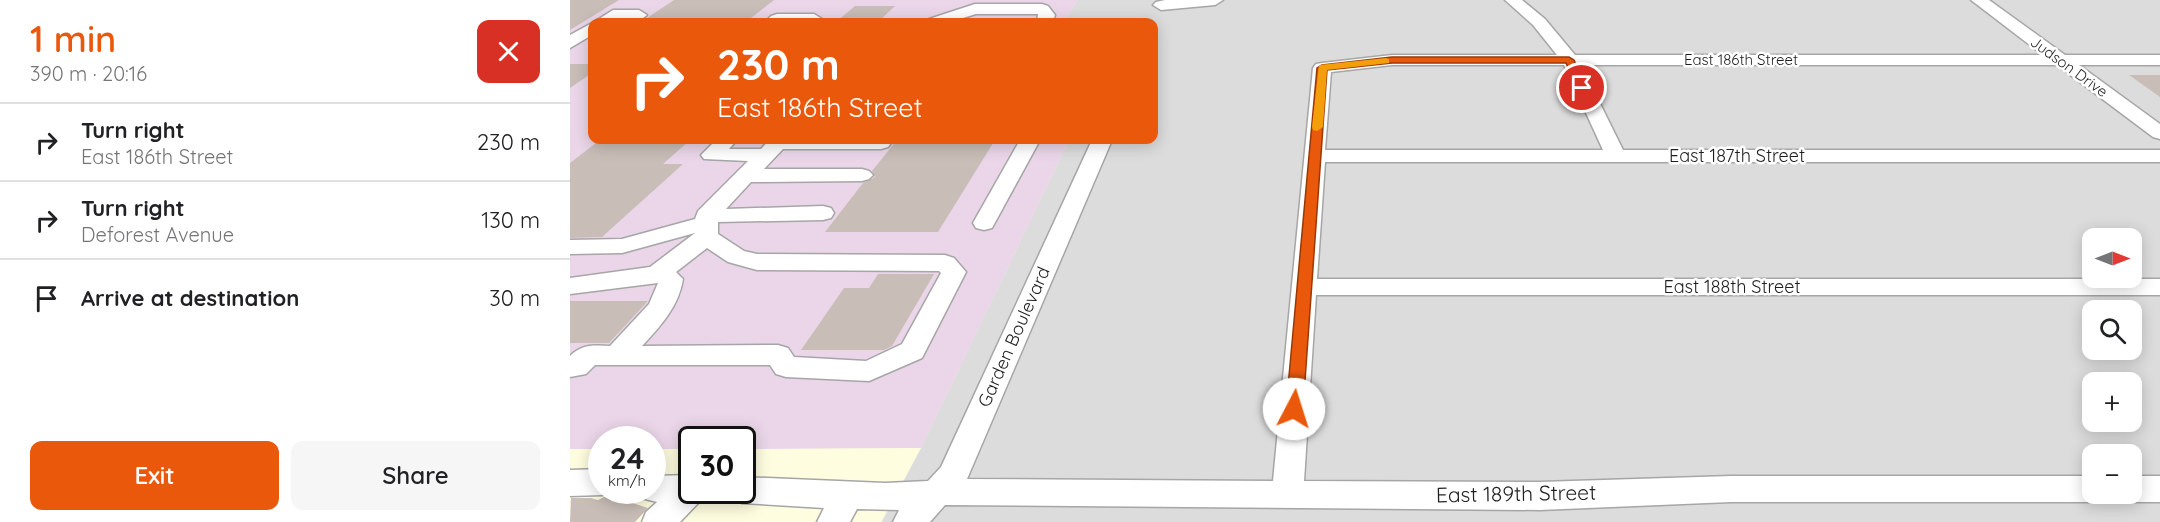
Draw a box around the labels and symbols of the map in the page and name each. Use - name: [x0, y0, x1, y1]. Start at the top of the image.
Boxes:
- street label: Judson Drive: [2027, 32, 2112, 101]
- street label: East 186th Street: [1684, 50, 1798, 69]
- pin: [1556, 62, 1607, 113]
- street label: East 187th Street: [1669, 144, 1805, 167]
- north arrow: [2082, 228, 2142, 288]
- street label: Garden Boulevard: [972, 263, 1055, 411]
- street label: East 188th Street: [1663, 275, 1801, 298]
- position arrow: [1262, 377, 1326, 441]
- speed limit sign: 30: [678, 426, 756, 504]
- street label: East 189th Street: [1436, 479, 1596, 507]

